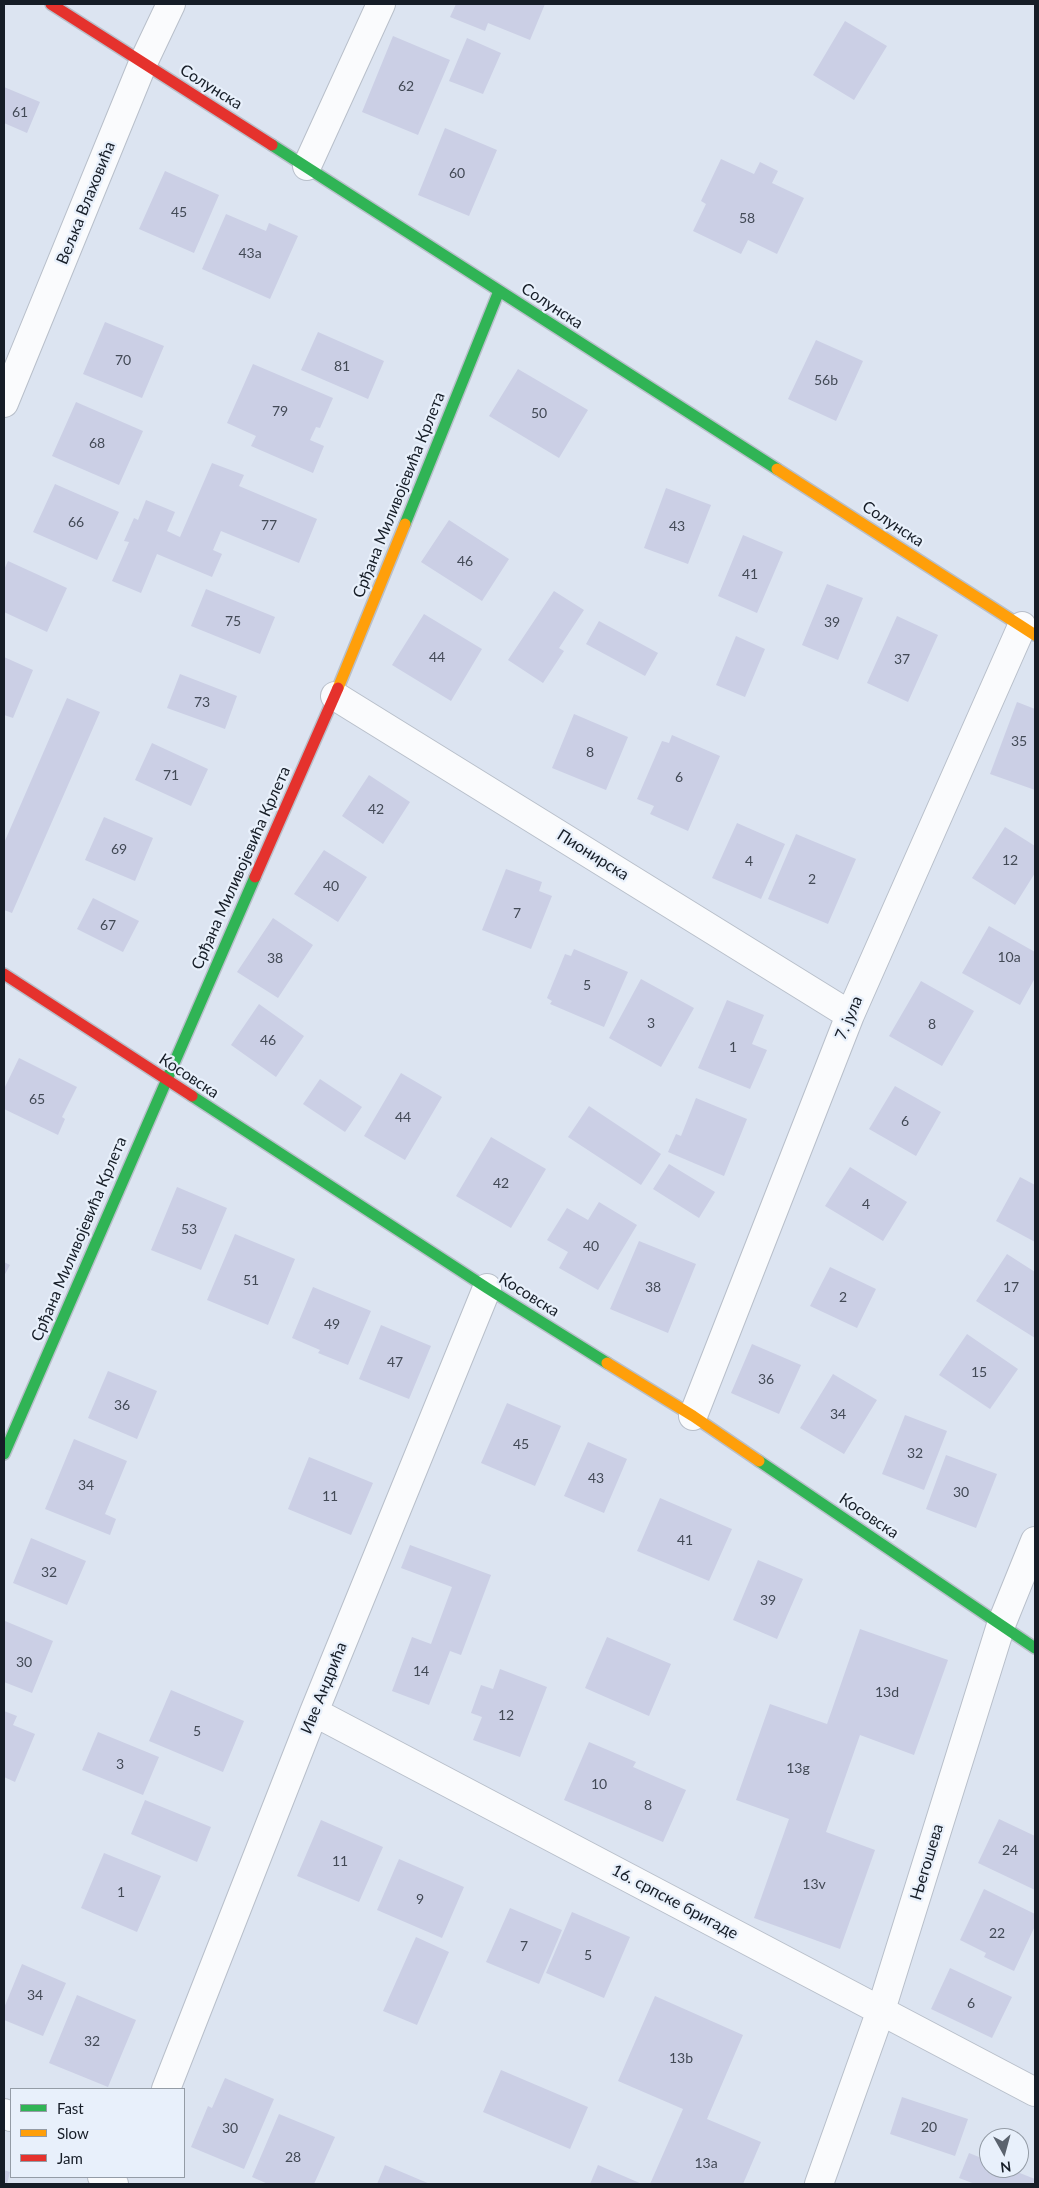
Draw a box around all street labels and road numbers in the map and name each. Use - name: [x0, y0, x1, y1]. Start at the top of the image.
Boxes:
- street label: Солунска: [176, 60, 246, 114]
- street label: Вељка Влаховића: [53, 139, 119, 267]
- street label: Солунска: [517, 279, 587, 333]
- street label: Срђана Миливојевића Крлета: [349, 389, 449, 601]
- street label: Солунска: [858, 497, 928, 551]
- street label: Срђана Миливојевића Крлета: [187, 763, 295, 973]
- street label: Пионирска: [554, 825, 632, 885]
- street label: 7. јула: [831, 993, 867, 1043]
- street label: Косовска: [155, 1050, 223, 1102]
- street label: Срђана Миливојевића Крлета: [27, 1134, 131, 1344]
- street label: Косовска: [495, 1269, 563, 1321]
- street label: Косовска: [836, 1489, 902, 1543]
- street label: Иве Андрића: [297, 1639, 351, 1737]
- street label: Његошева: [906, 1822, 948, 1902]
- street label: 16. српске бригаде: [609, 1861, 741, 1943]

